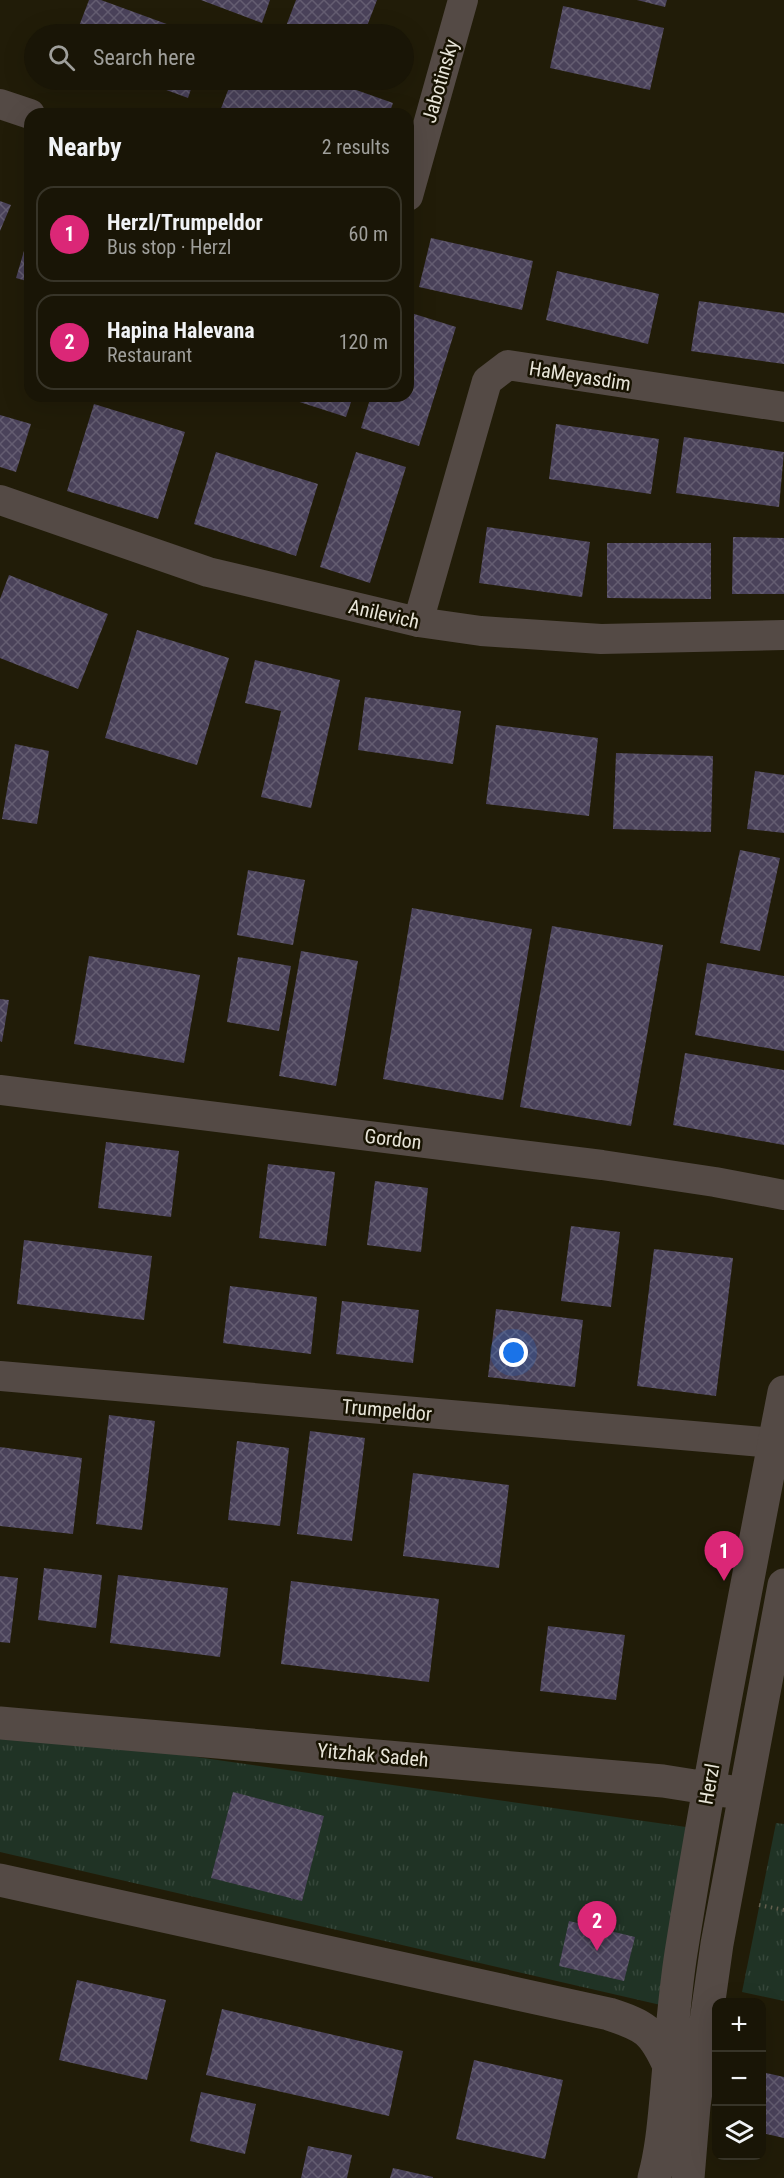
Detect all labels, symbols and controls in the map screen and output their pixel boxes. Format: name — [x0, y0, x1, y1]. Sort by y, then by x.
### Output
search box — [24, 24, 414, 90]
street label: Jabotinsky — [417, 36, 463, 126]
icon: search — [45, 41, 78, 74]
text: Search here — [93, 45, 195, 70]
text: Nearby — [48, 132, 122, 162]
text: 2 results — [322, 135, 390, 159]
text: Herzl/Trumpeldor — [107, 210, 263, 235]
text: 1 — [64, 222, 75, 246]
text: 60 m — [349, 222, 388, 246]
text: Bus stop · Herzl — [107, 235, 231, 259]
text: Hapina Halevana — [107, 318, 255, 343]
text: 2 — [64, 330, 75, 354]
text: 120 m — [339, 330, 388, 354]
text: Restaurant — [107, 343, 192, 367]
street label: HaMeyasdim — [527, 356, 633, 396]
street label: Anilevich — [346, 594, 422, 634]
street label: Gordon — [363, 1124, 423, 1154]
your location — [499, 1338, 528, 1367]
street label: Trumpeldor — [341, 1394, 433, 1426]
pin: 1 — [704, 1532, 744, 1581]
street label: Yitzhak Sadeh — [316, 1738, 430, 1772]
street label: Herzl — [694, 1762, 724, 1806]
pin: 2 — [578, 1902, 616, 1951]
map controls — [712, 1998, 766, 2160]
button: + — [712, 1998, 766, 2052]
button: − — [712, 2052, 766, 2106]
button: layers — [712, 2106, 766, 2160]

